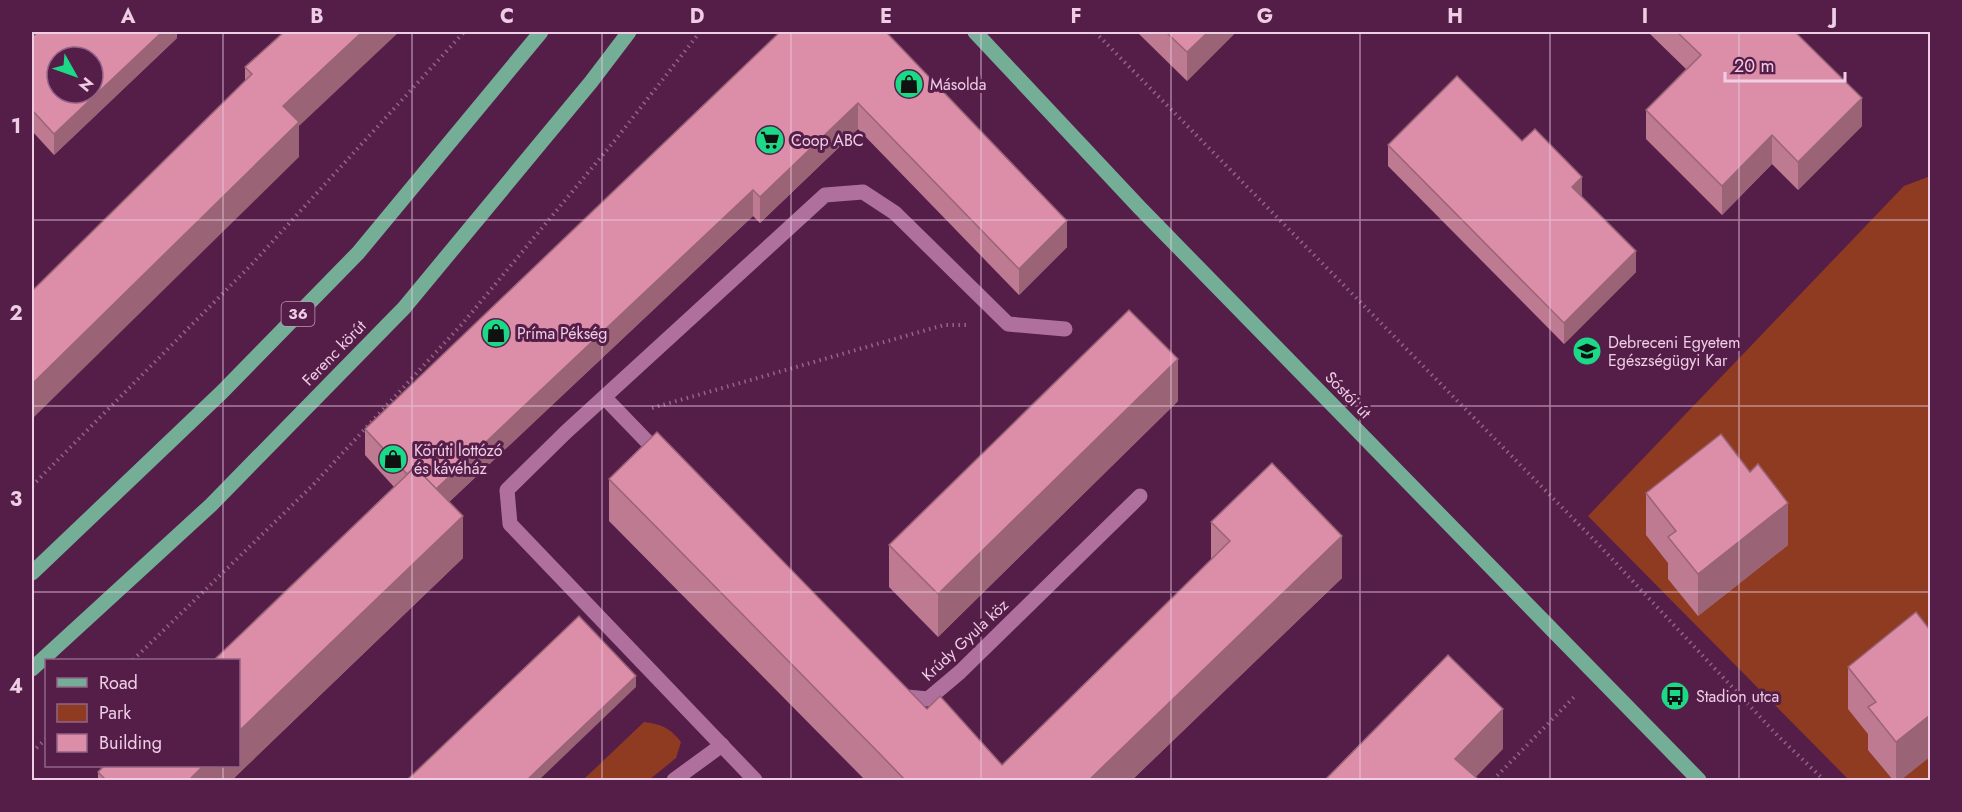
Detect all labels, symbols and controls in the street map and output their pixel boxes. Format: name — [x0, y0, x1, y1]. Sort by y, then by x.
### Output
text: A — [120, 2, 136, 31]
text: B — [310, 2, 324, 31]
text: C — [500, 2, 514, 31]
text: D — [690, 2, 704, 31]
text: E — [880, 2, 892, 31]
text: F — [1070, 2, 1082, 31]
text: G — [1257, 2, 1273, 31]
text: H — [1447, 2, 1463, 31]
text: I — [1642, 2, 1648, 31]
text: J — [1827, 2, 1837, 31]
north arrow — [45, 45, 105, 105]
scale bar — [1725, 45, 1845, 83]
text: 20 m — [1734, 53, 1774, 79]
shop icon: Másolda — [893, 68, 925, 100]
text: N — [73, 72, 99, 97]
place label: Másolda — [930, 73, 986, 96]
text: 1 — [11, 112, 21, 141]
supermarket icon: Coop ABC — [754, 124, 786, 156]
place label: Coop ABC — [791, 129, 864, 152]
text: 2 — [9, 299, 23, 328]
road number: 36 — [282, 302, 314, 326]
street label: Ferenc körút — [297, 315, 371, 391]
shop icon: Príma Pékség — [480, 317, 512, 349]
place label: Príma Pékség — [517, 322, 607, 345]
place label: Debreceni Egyetem Egészségügyi Kar — [1608, 331, 1741, 372]
school or university icon: Debreceni Egyetem Egészségügyi Kar — [1571, 335, 1603, 367]
street label: Sóstói út — [1320, 366, 1376, 424]
place label: Körúti lottózó és kávéház — [414, 439, 503, 480]
shop icon: Körúti lottózó és kávéház — [377, 443, 409, 475]
text: 3 — [10, 485, 22, 514]
street label: Krúdy Gyula köz — [917, 593, 1014, 686]
legend — [45, 659, 240, 767]
text: Road — [99, 670, 138, 696]
text: 4 — [9, 672, 23, 701]
bus stop icon: Stadion utca — [1659, 680, 1691, 712]
place label: Stadion utca — [1696, 685, 1779, 708]
text: Park — [99, 700, 131, 726]
text: Building — [99, 730, 162, 756]

